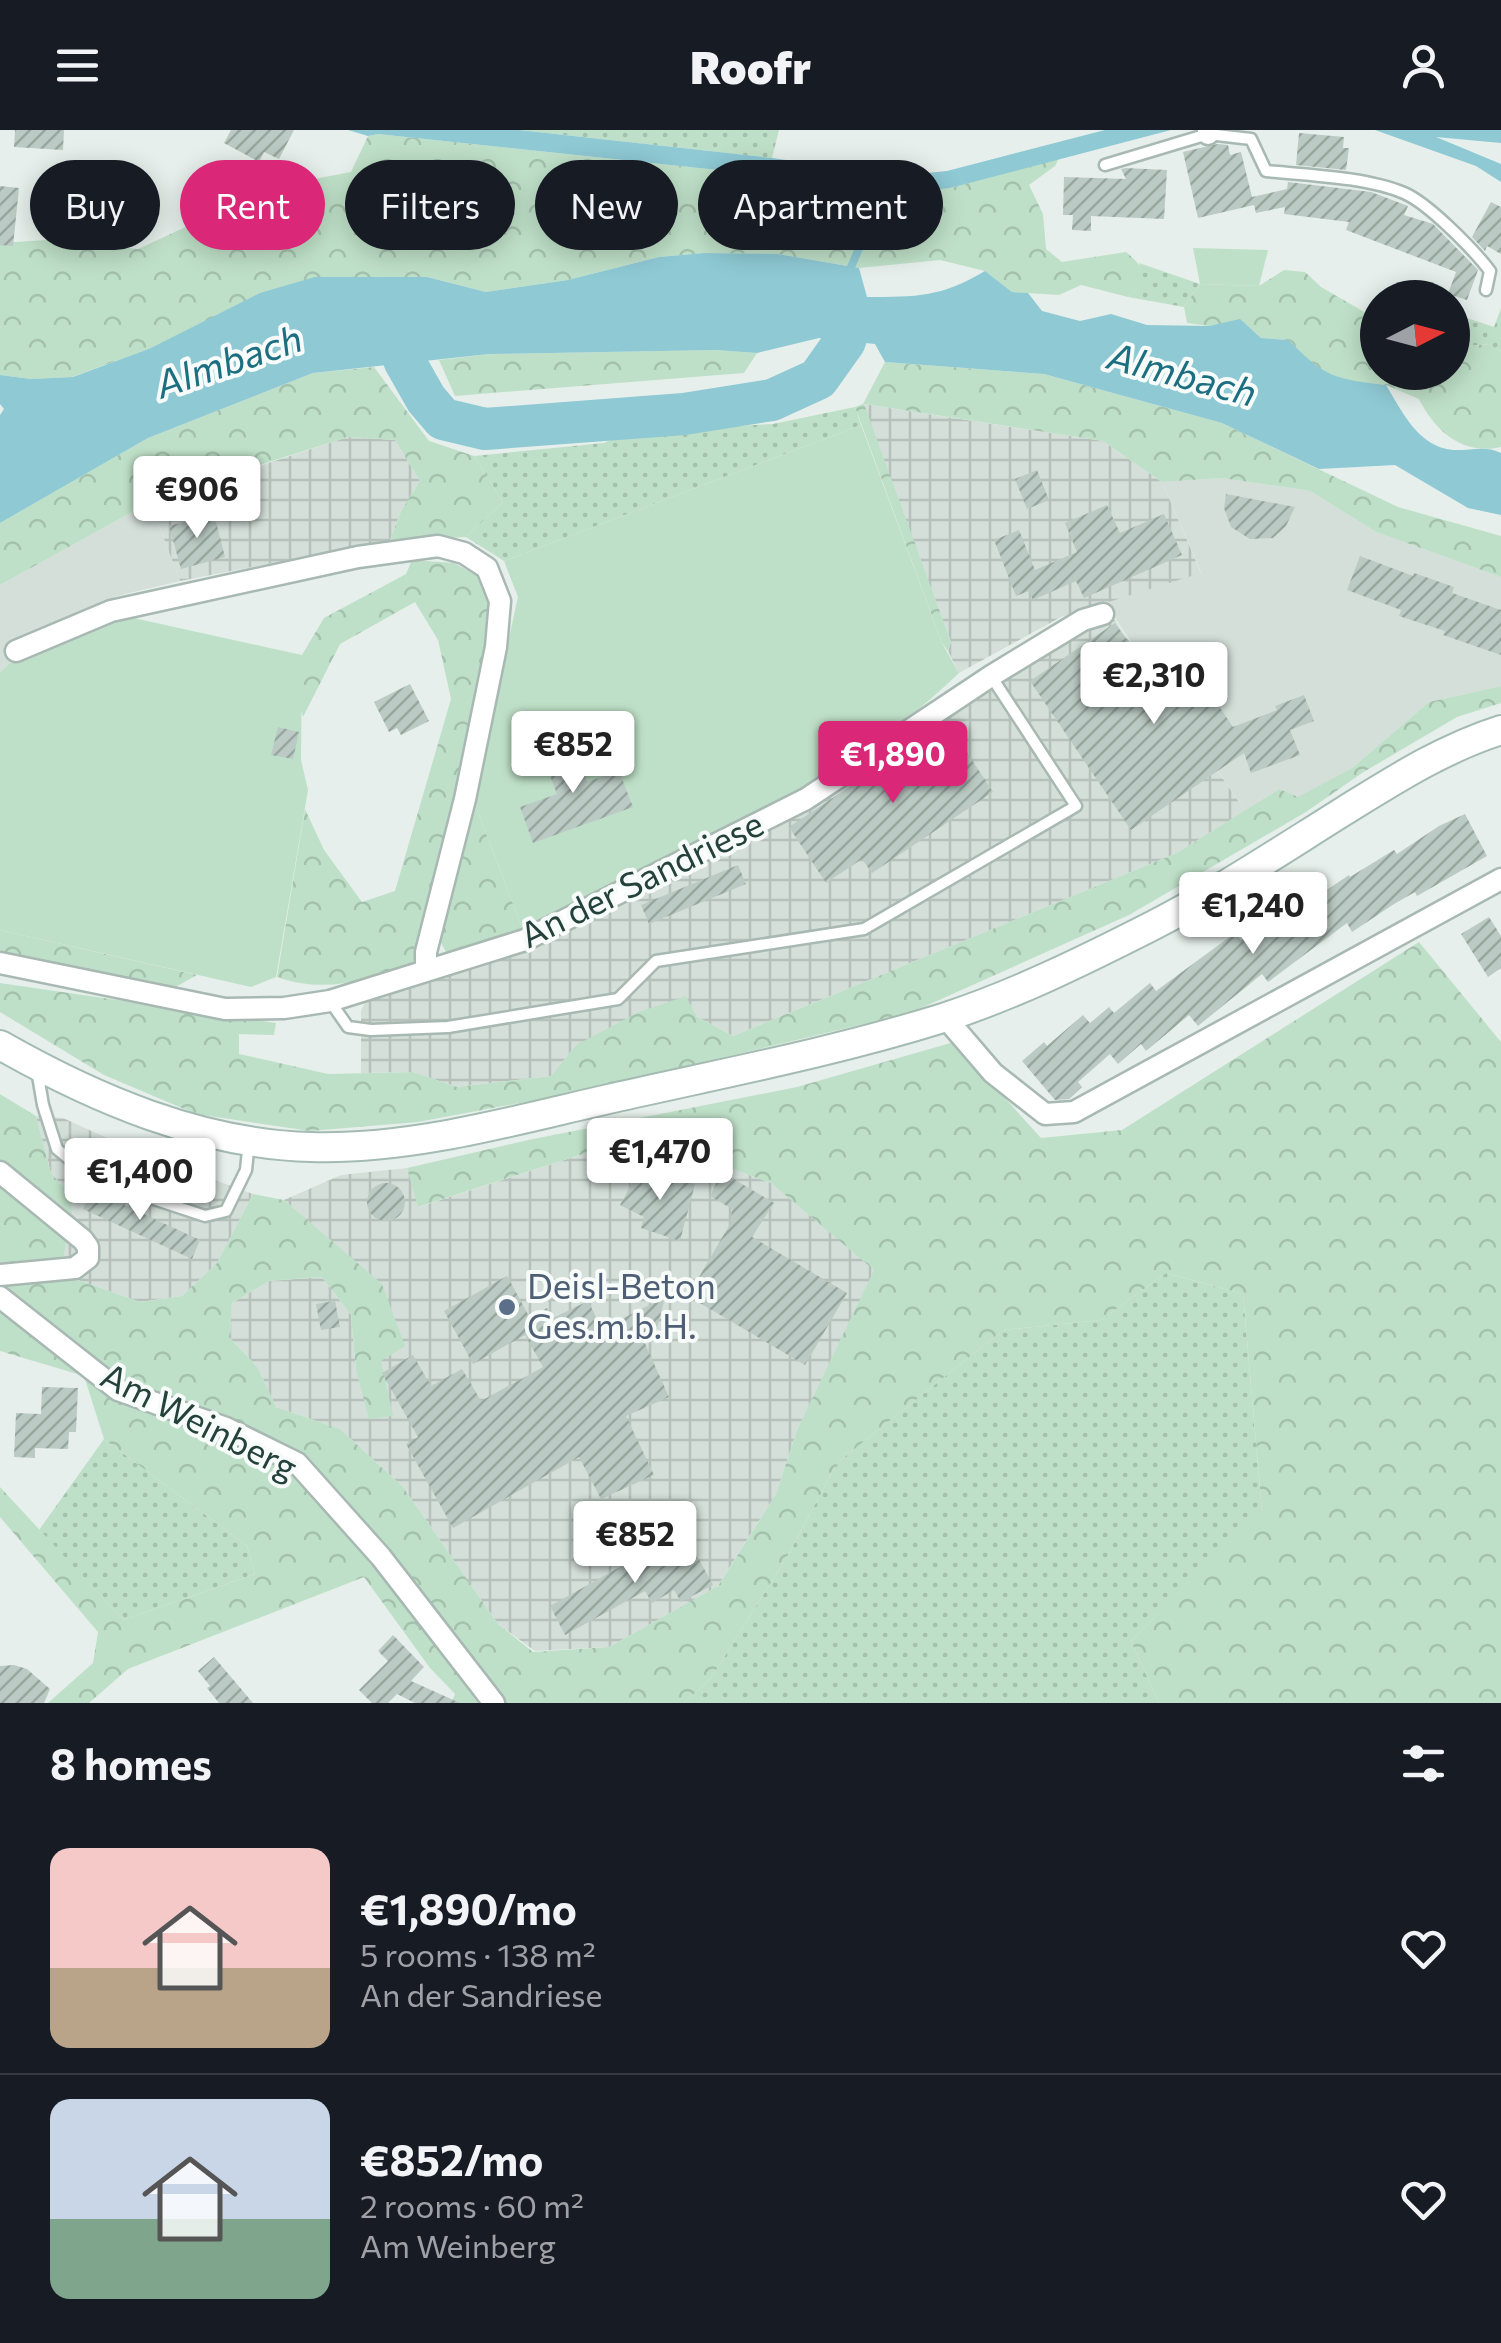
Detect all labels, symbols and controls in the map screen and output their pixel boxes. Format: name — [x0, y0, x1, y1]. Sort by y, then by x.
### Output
icon: menu — [50, 38, 105, 93]
text: Roofr — [690, 38, 811, 93]
icon: person — [1396, 38, 1451, 93]
chip: Buy — [30, 160, 160, 250]
chip: Rent — [180, 160, 325, 250]
chip: Filters — [345, 160, 515, 250]
chip: New — [535, 160, 678, 250]
chip: Apartment — [698, 160, 943, 250]
north arrow — [1360, 280, 1470, 390]
map controls — [1360, 280, 1470, 390]
water label: Almbach — [148, 313, 308, 407]
water label: Almbach — [1102, 330, 1262, 415]
pin: €906 — [138, 456, 256, 541]
text: €906 — [155, 468, 239, 508]
pin: €2,310 — [1073, 642, 1235, 727]
text: €2,310 — [1102, 654, 1206, 694]
pin: €852 — [514, 711, 632, 796]
pin: €1,890 — [812, 721, 974, 806]
text: €852 — [533, 723, 613, 763]
text: €1,890 — [840, 733, 946, 773]
street label: An der Sandriese — [512, 800, 770, 955]
pin: €1,240 — [1172, 872, 1334, 957]
text: €1,240 — [1201, 884, 1305, 924]
pin: €1,470 — [579, 1118, 741, 1203]
text: €1,470 — [609, 1130, 711, 1170]
pin: €1,400 — [59, 1138, 221, 1223]
text: €1,400 — [87, 1150, 193, 1190]
place label: Deisl-Beton Ges.m.b.H. — [527, 1263, 716, 1346]
marker: Deisl-Beton Ges.m.b.H. — [496, 1296, 518, 1318]
street label: Am Weinberg — [95, 1352, 305, 1488]
pin: €852 — [576, 1501, 694, 1586]
text: €852 — [595, 1513, 675, 1553]
icon: filters — [1396, 1736, 1451, 1791]
text: 8 homes — [50, 1737, 212, 1789]
text: €1,890/mo — [360, 1882, 577, 1934]
icon: home — [130, 1888, 250, 2008]
icon: heart — [1396, 1921, 1451, 1976]
text: 5 rooms · 138 m² — [360, 1934, 596, 1974]
text: An der Sandriese — [360, 1974, 602, 2014]
text: €852/mo — [360, 2133, 543, 2185]
icon: home — [130, 2139, 250, 2259]
icon: heart — [1396, 2172, 1451, 2227]
text: 2 rooms · 60 m² — [360, 2185, 584, 2225]
text: Am Weinberg — [360, 2225, 556, 2265]

